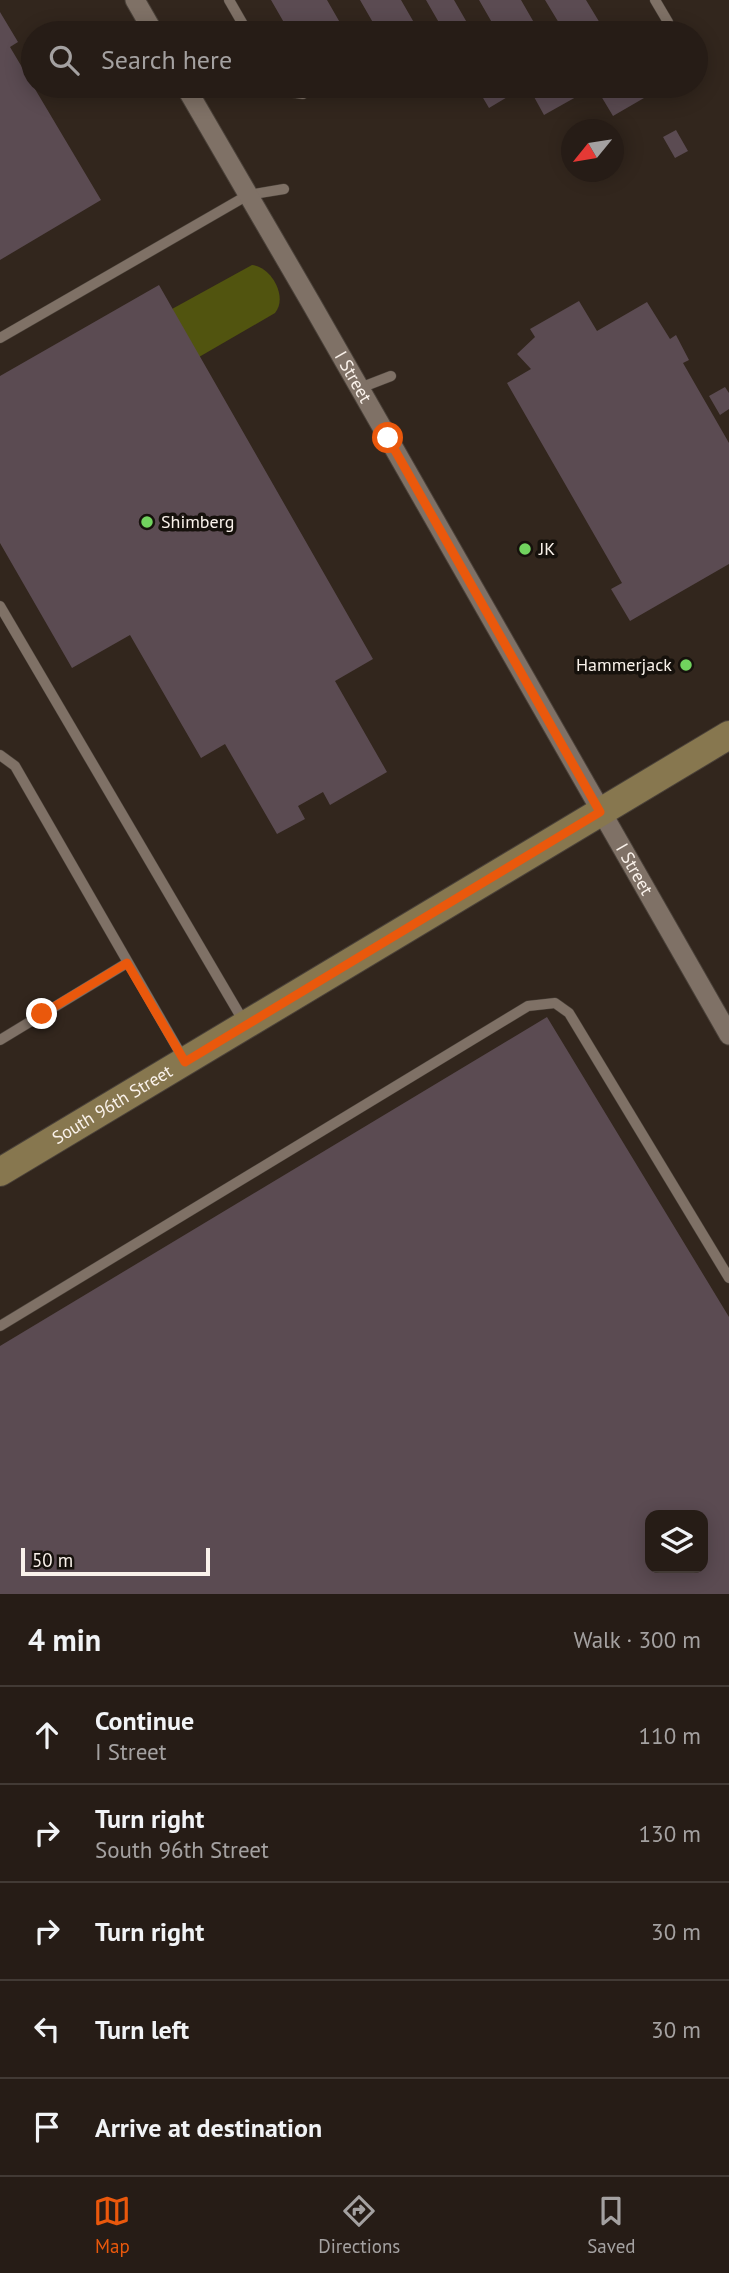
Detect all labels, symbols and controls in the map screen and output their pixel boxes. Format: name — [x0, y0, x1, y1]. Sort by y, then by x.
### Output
search box — [21, 21, 708, 98]
icon: search — [45, 41, 83, 79]
text: Search here — [101, 43, 232, 76]
north arrow — [561, 119, 624, 182]
street label: I Street — [330, 347, 378, 407]
route start — [372, 422, 403, 453]
place label: Shimberg — [161, 510, 235, 533]
marker: Shimberg — [139, 514, 155, 530]
place label: JK — [538, 537, 555, 560]
marker: JK — [517, 541, 533, 557]
place label: Hammerjack — [576, 653, 672, 676]
marker: Hammerjack — [678, 657, 694, 673]
street label: I Street — [611, 839, 659, 899]
route end — [26, 998, 57, 1029]
street label: South 96th Street — [48, 1059, 176, 1149]
map controls — [645, 1510, 708, 1573]
button: layers — [645, 1510, 708, 1573]
scale bar — [21, 1545, 210, 1577]
text: 50 m — [32, 1548, 73, 1572]
text: 4 min — [28, 1620, 101, 1659]
text: Walk · 300 m — [574, 1625, 701, 1654]
text: Continue — [95, 1704, 194, 1737]
icon: ahead — [28, 1716, 66, 1754]
text: 110 m — [639, 1721, 701, 1750]
text: I Street — [95, 1737, 167, 1766]
text: Turn right — [95, 1802, 204, 1835]
icon: right — [28, 1814, 66, 1852]
text: 130 m — [639, 1819, 701, 1848]
text: South 96th Street — [95, 1835, 269, 1864]
icon: right — [28, 1912, 66, 1950]
text: Turn right — [95, 1915, 204, 1948]
text: 30 m — [651, 1917, 701, 1946]
icon: left — [28, 2010, 66, 2048]
text: Turn left — [95, 2013, 189, 2046]
text: 30 m — [651, 2015, 701, 2044]
icon: arrive — [28, 2108, 66, 2146]
text: Arrive at destination — [95, 2111, 322, 2144]
tab: Map — [93, 2192, 131, 2258]
tab: Directions — [318, 2192, 400, 2258]
tab: Saved — [587, 2192, 636, 2258]

